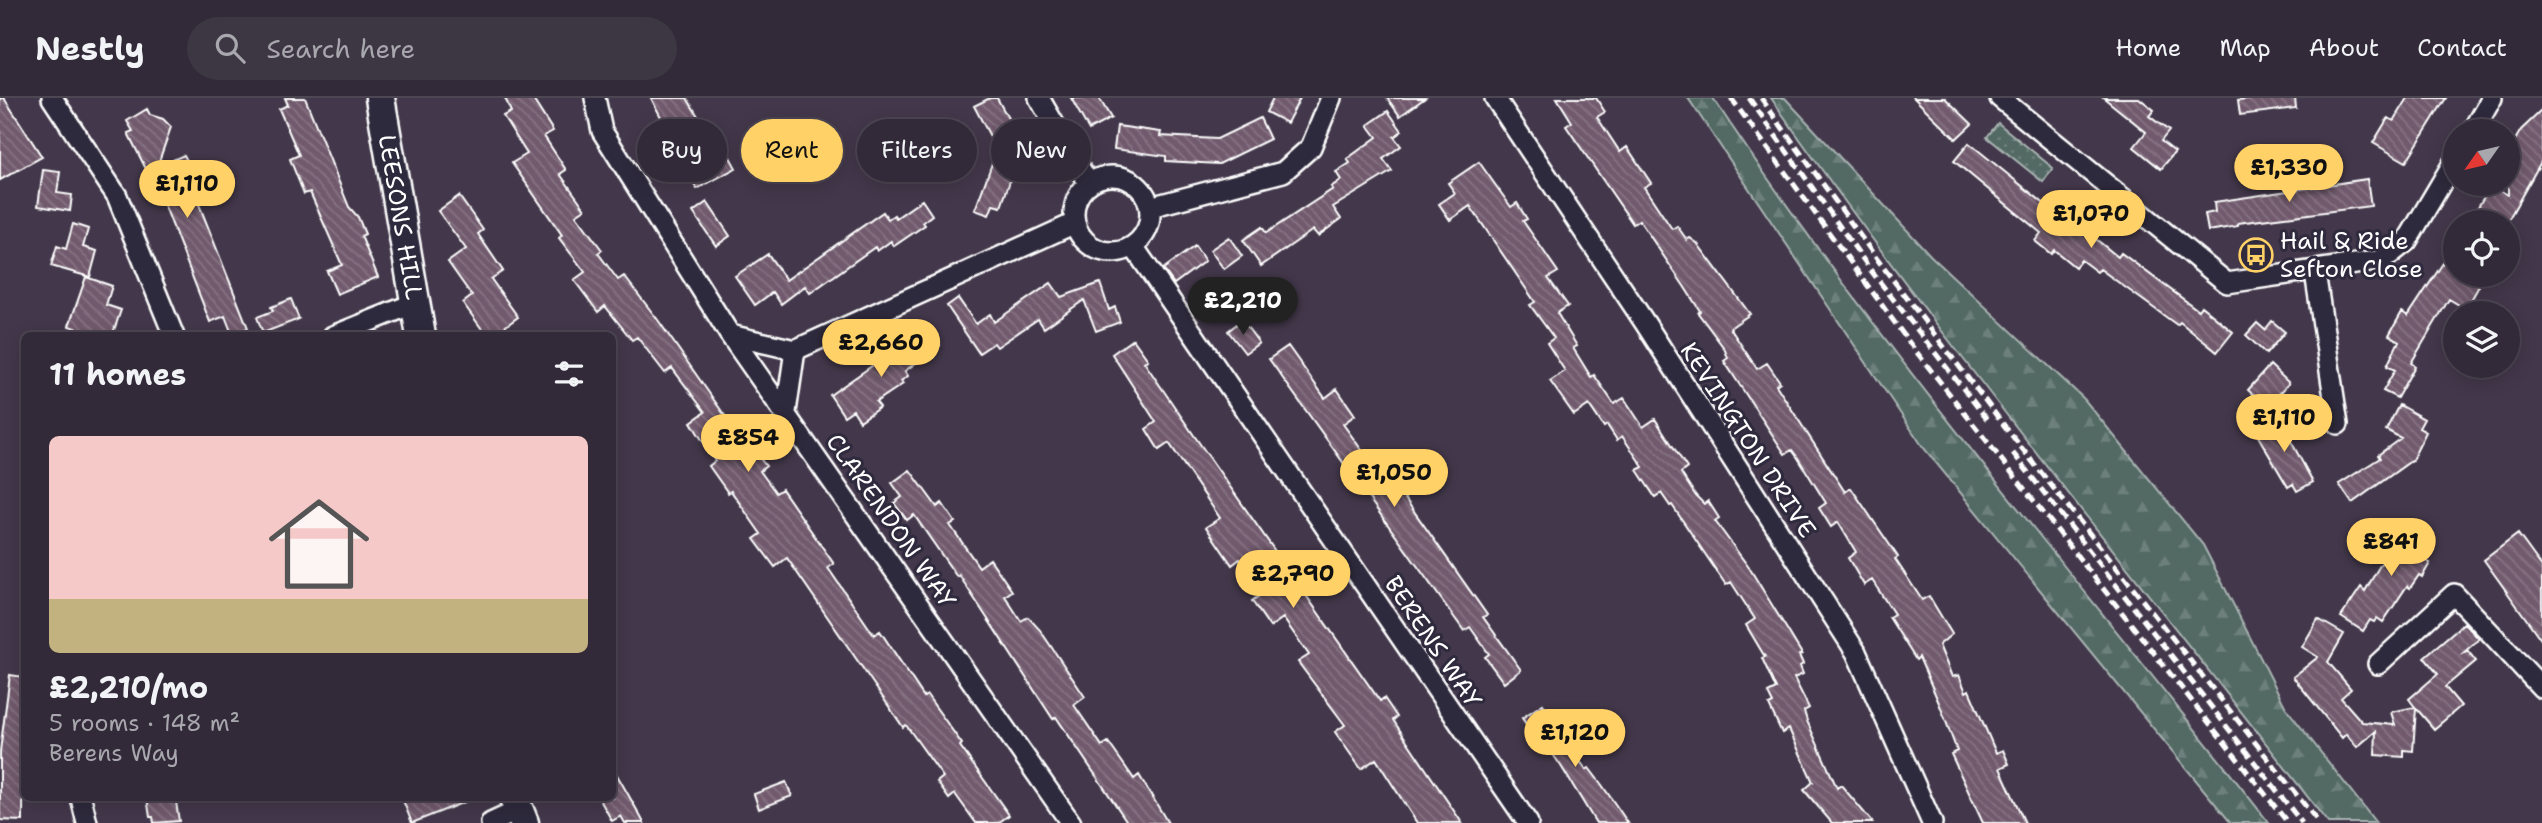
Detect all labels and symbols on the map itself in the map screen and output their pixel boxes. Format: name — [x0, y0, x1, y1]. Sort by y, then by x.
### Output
north arrow — [2443, 119, 2520, 196]
street label: LEESONS HILL — [371, 132, 430, 302]
pin: £1,330 — [2232, 144, 2346, 204]
pin: £1,110 — [130, 160, 244, 220]
pin: £1,070 — [2034, 190, 2148, 250]
place label: Hail & Ride Sefton Close — [2280, 225, 2423, 285]
bus stop icon: Hail & Ride Sefton Close — [2237, 236, 2275, 274]
pin: £2,210 — [1186, 278, 1300, 337]
pin: £2,660 — [824, 320, 938, 379]
street label: KEVINGTON DRIVE — [1673, 336, 1823, 544]
pin: £1,110 — [2227, 394, 2341, 454]
pin: £854 — [707, 414, 789, 474]
street label: CLARENDON WAY — [819, 427, 964, 615]
pin: £1,050 — [1337, 450, 1451, 509]
pin: £841 — [2350, 518, 2432, 578]
pin: £2,790 — [1236, 550, 1350, 610]
street label: BERENS WAY — [1377, 570, 1489, 715]
pin: £1,120 — [1518, 710, 1632, 769]

